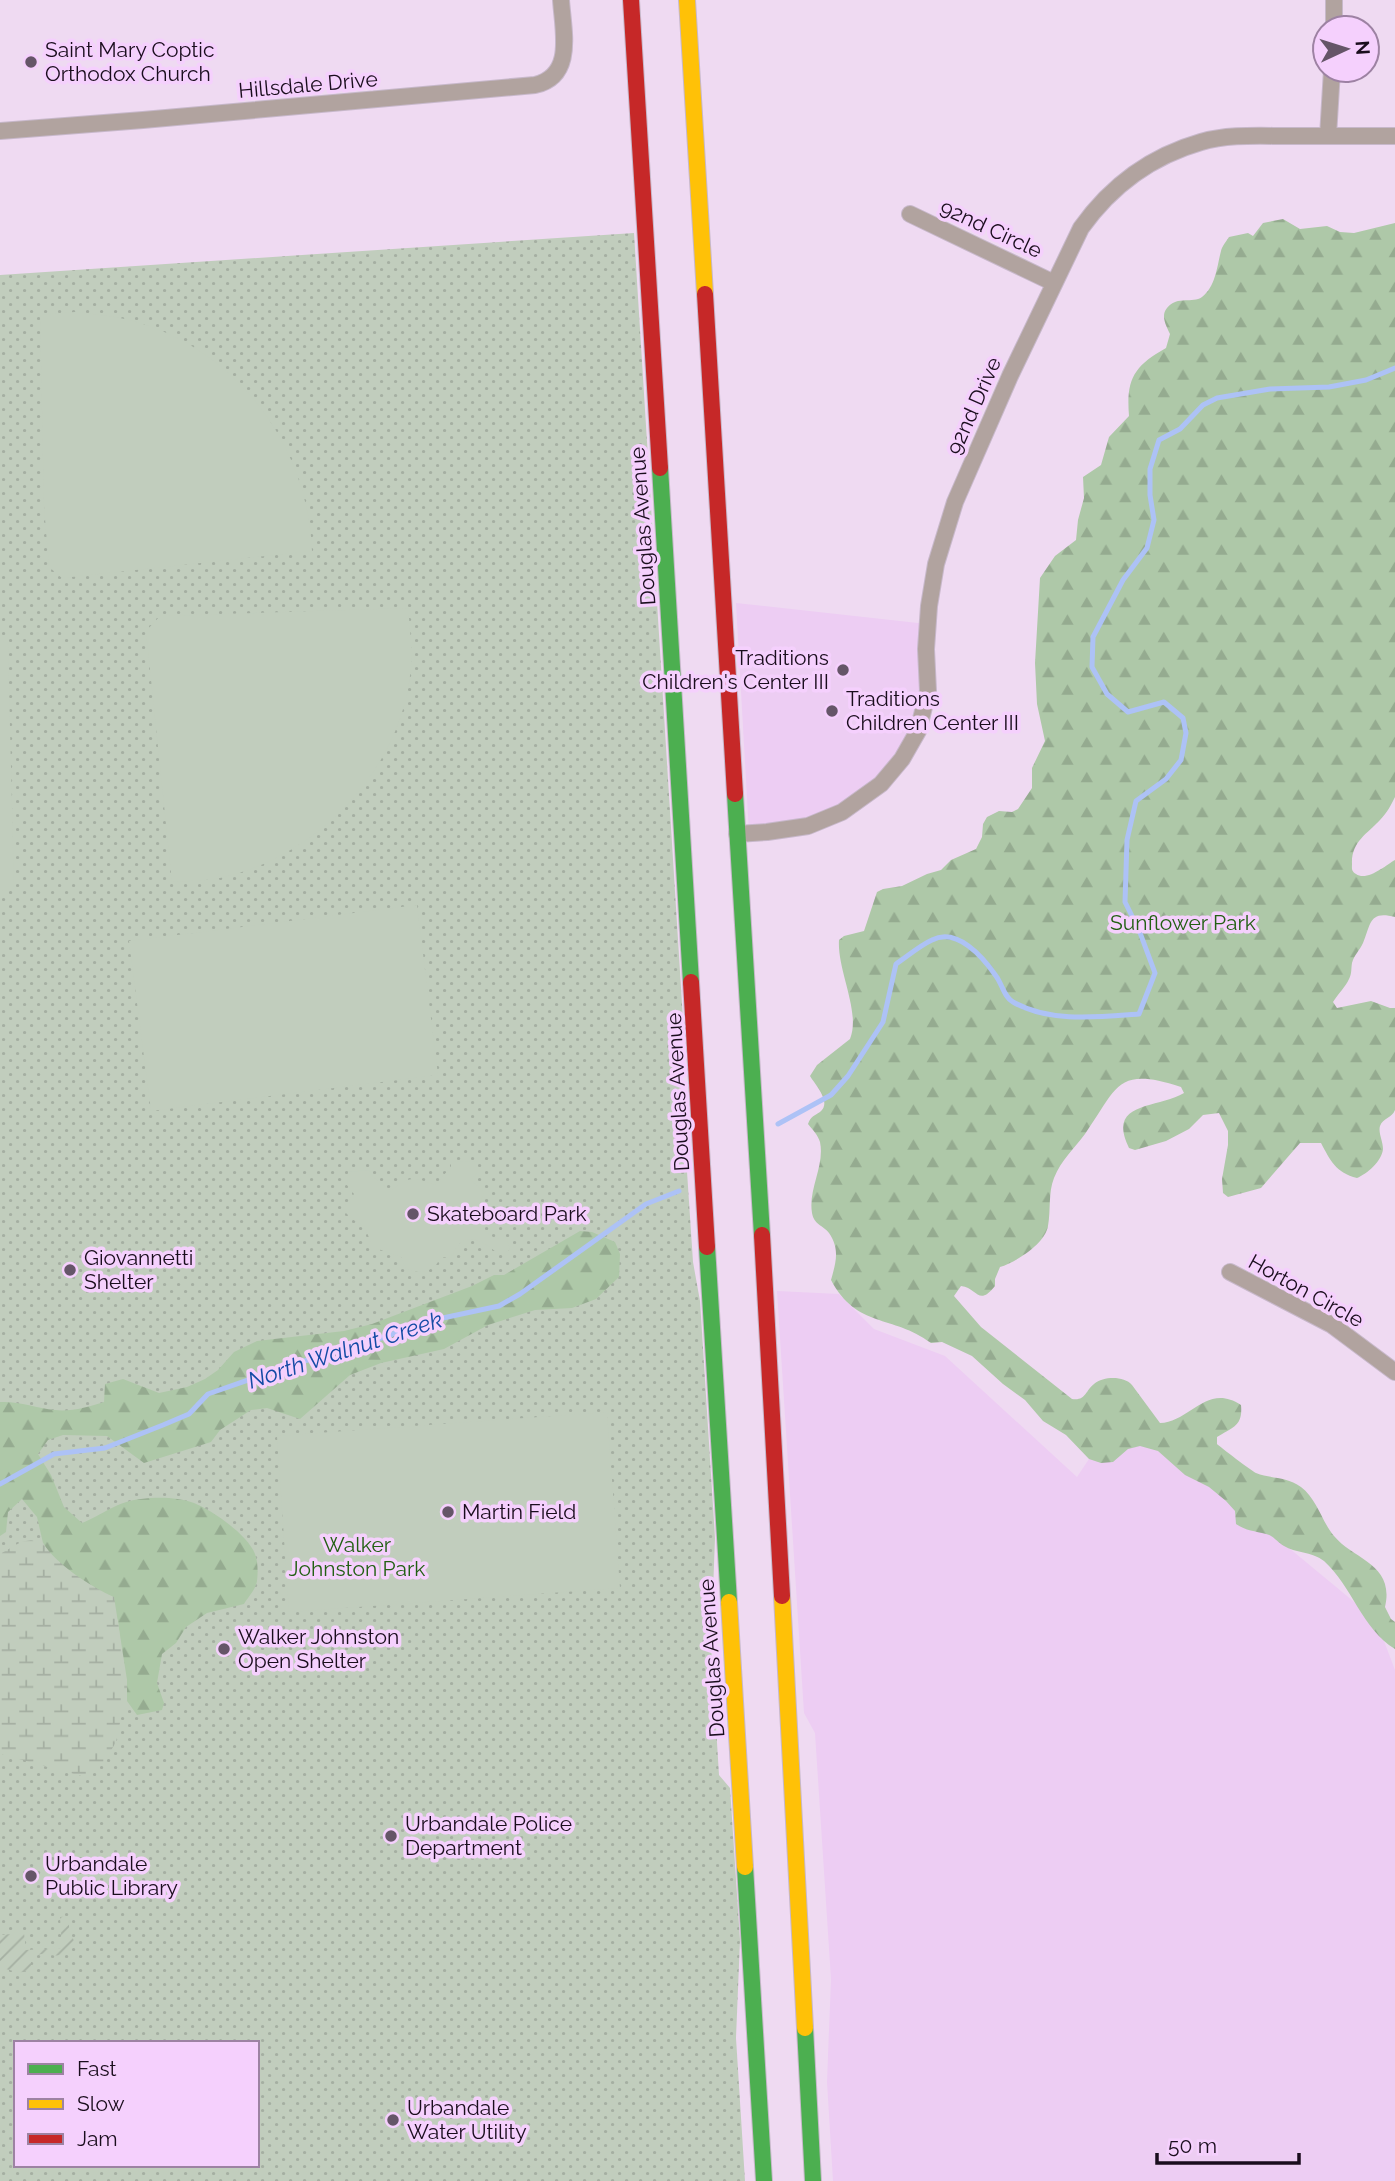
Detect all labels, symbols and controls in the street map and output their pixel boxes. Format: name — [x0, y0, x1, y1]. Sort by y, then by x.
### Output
north arrow — [1311, 14, 1381, 84]
place label: Saint Mary Coptic Orthodox Church — [45, 37, 214, 86]
text: N — [1351, 40, 1374, 56]
marker: Saint Mary Coptic Orthodox Church — [23, 54, 39, 70]
street label: Hillsdale Drive — [237, 66, 379, 103]
street label: 92nd Circle — [936, 194, 1046, 263]
street label: 92nd Drive — [941, 353, 1006, 458]
street label: Douglas Avenue — [624, 446, 661, 606]
place label: Traditions Children's Center III — [642, 645, 829, 694]
marker: Traditions Children's Center III — [835, 662, 851, 678]
place label: Traditions Children Center III — [846, 686, 1019, 735]
marker: Traditions Children Center III — [824, 703, 840, 719]
park label: Sunflower Park — [1110, 910, 1256, 935]
street label: Douglas Avenue — [661, 1012, 694, 1172]
place label: Skateboard Park — [427, 1201, 587, 1226]
marker: Skateboard Park — [405, 1206, 421, 1222]
place label: Giovannetti Shelter — [84, 1245, 193, 1294]
street label: Horton Circle — [1244, 1249, 1368, 1332]
marker: Giovannetti Shelter — [62, 1262, 78, 1278]
water label: North Walnut Creek — [244, 1305, 446, 1394]
place label: Martin Field — [462, 1499, 576, 1524]
marker: Martin Field — [440, 1504, 456, 1520]
park label: Walker Johnston Park — [289, 1532, 425, 1581]
street label: Douglas Avenue — [693, 1578, 730, 1738]
place label: Walker Johnston Open Shelter — [238, 1624, 399, 1673]
marker: Walker Johnston Open Shelter — [216, 1641, 232, 1657]
place label: Urbandale Police Department — [405, 1811, 572, 1860]
marker: Urbandale Police Department — [383, 1828, 399, 1844]
place label: Urbandale Public Library — [45, 1851, 178, 1900]
marker: Urbandale Public Library — [23, 1868, 39, 1884]
legend — [14, 2041, 259, 2167]
text: Fast — [77, 2056, 117, 2081]
text: Slow — [77, 2091, 125, 2116]
place label: Urbandale Water Utility — [407, 2095, 527, 2144]
marker: Urbandale Water Utility — [385, 2112, 401, 2128]
scale bar — [1157, 2122, 1299, 2166]
text: Jam — [77, 2126, 118, 2151]
text: 50 m — [1168, 2133, 1217, 2158]

